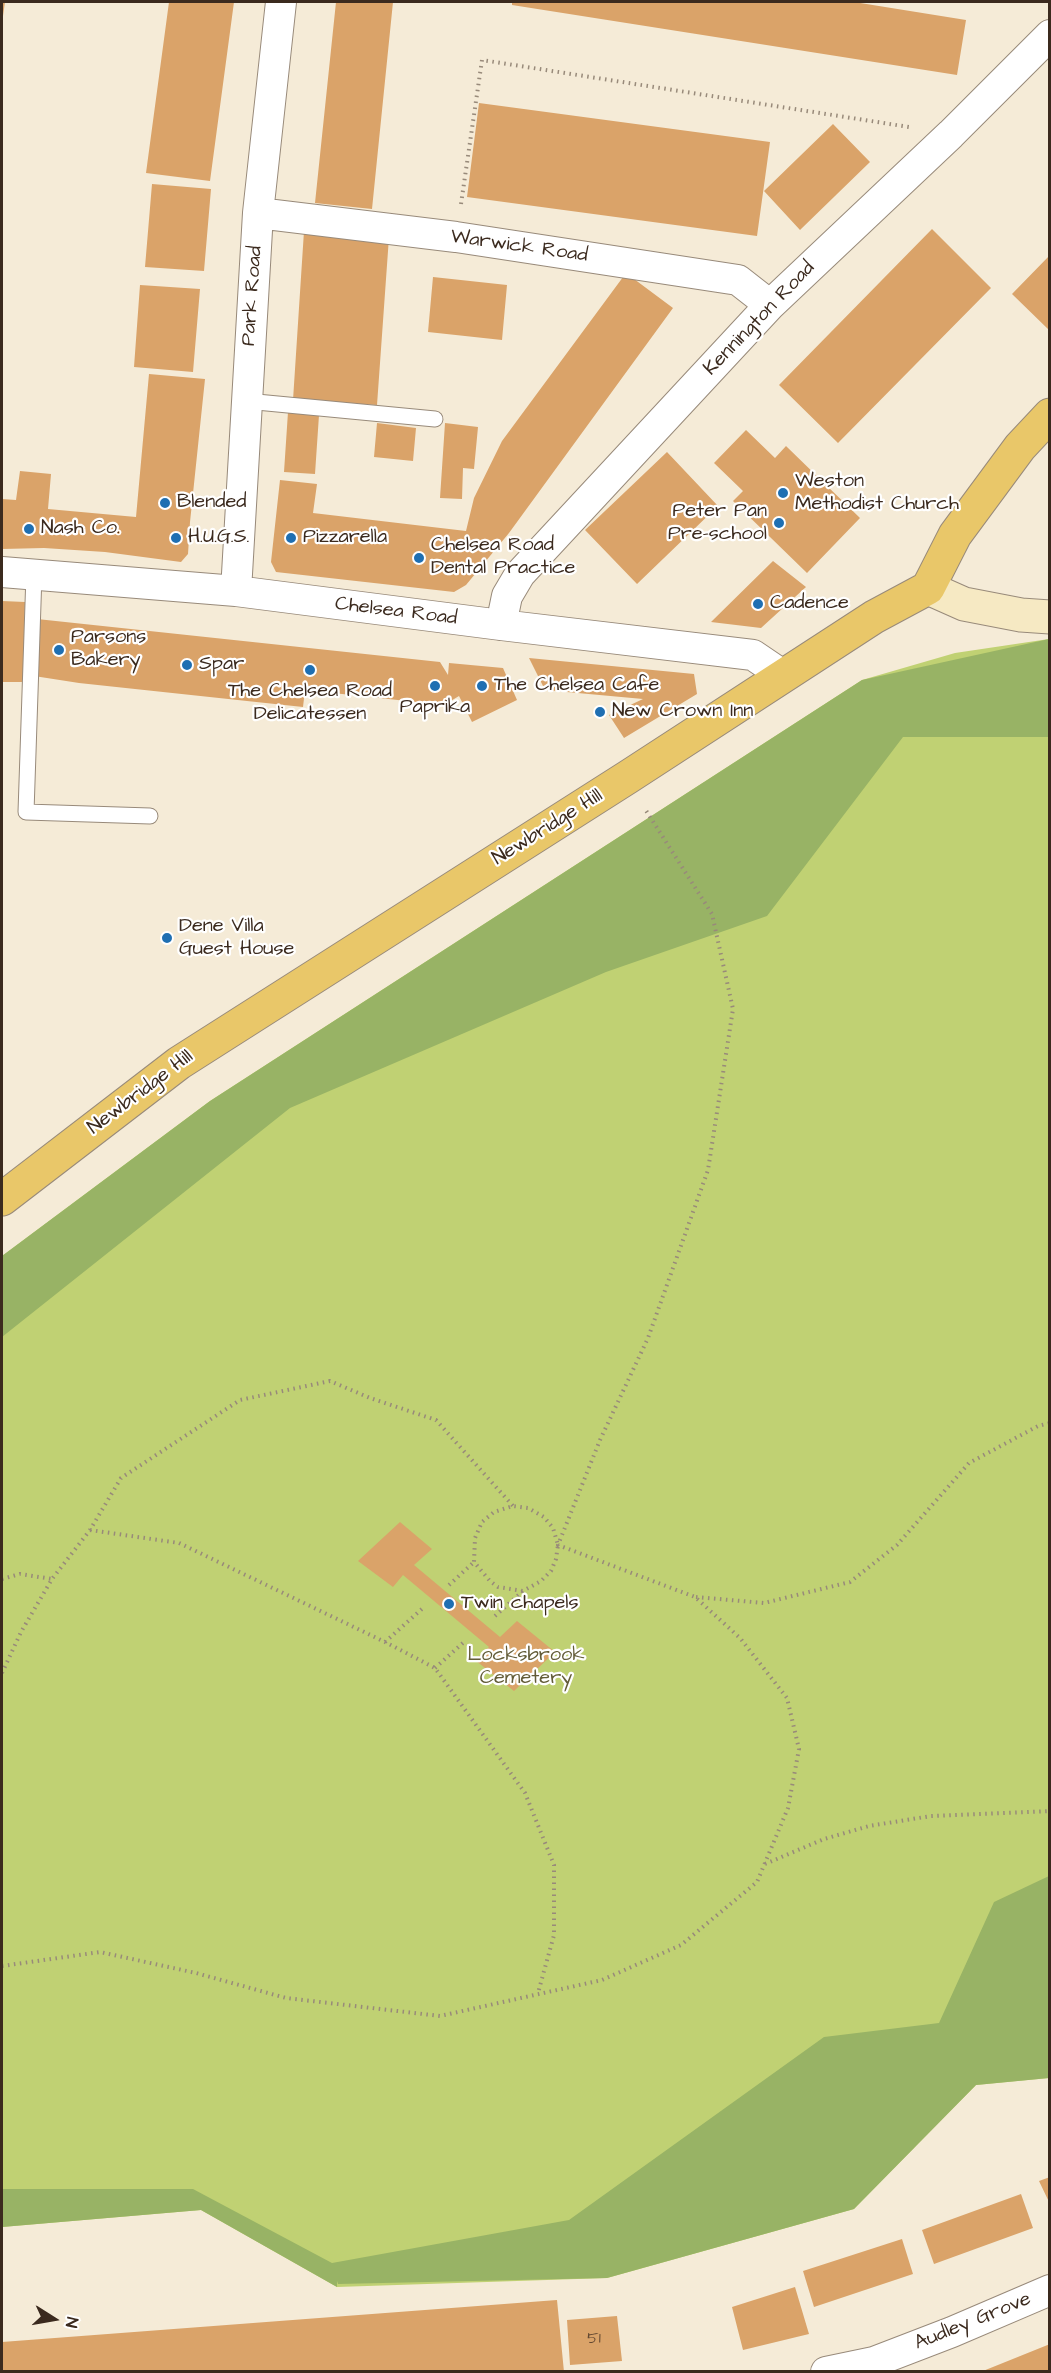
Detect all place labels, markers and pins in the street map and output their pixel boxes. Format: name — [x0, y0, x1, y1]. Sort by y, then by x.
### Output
place label: Weston Methodist Church — [795, 470, 959, 517]
marker: Weston Methodist Church — [776, 486, 790, 500]
place label: Blended — [177, 491, 247, 515]
marker: Blended — [158, 496, 172, 510]
place label: Peter Pan Pre-school — [668, 500, 767, 547]
marker: Peter Pan Pre-school — [772, 516, 786, 530]
place label: Nash Co. — [41, 517, 120, 541]
marker: Nash Co. — [22, 522, 36, 536]
place label: H.U.G.S. — [188, 526, 249, 550]
place label: Pizzarella — [303, 526, 387, 550]
marker: H.U.G.S. — [169, 531, 183, 545]
marker: Pizzarella — [284, 531, 298, 545]
place label: Chelsea Road Dental Practice — [431, 534, 575, 581]
marker: Chelsea Road Dental Practice — [412, 551, 426, 565]
place label: Cadence — [770, 592, 849, 616]
marker: Cadence — [751, 597, 765, 611]
place label: Parsons Bakery — [71, 626, 146, 673]
marker: Parsons Bakery — [52, 643, 66, 657]
place label: Spar — [199, 653, 244, 677]
marker: Spar — [180, 658, 194, 672]
marker: The Chelsea Road Delicatessen — [303, 663, 317, 677]
place label: The Chelsea Cafe — [494, 674, 659, 698]
marker: Paprika — [428, 679, 442, 693]
marker: The Chelsea Cafe — [475, 679, 489, 693]
place label: The Chelsea Road Delicatessen — [228, 680, 392, 727]
place label: Paprika — [400, 696, 470, 720]
place label: New Crown Inn — [612, 700, 753, 724]
marker: New Crown Inn — [593, 705, 607, 719]
place label: Dene Villa Guest House — [179, 915, 294, 962]
marker: Dene Villa Guest House — [160, 931, 174, 945]
place label: Twin chapels — [461, 1592, 579, 1616]
marker: Twin chapels — [442, 1597, 456, 1611]

